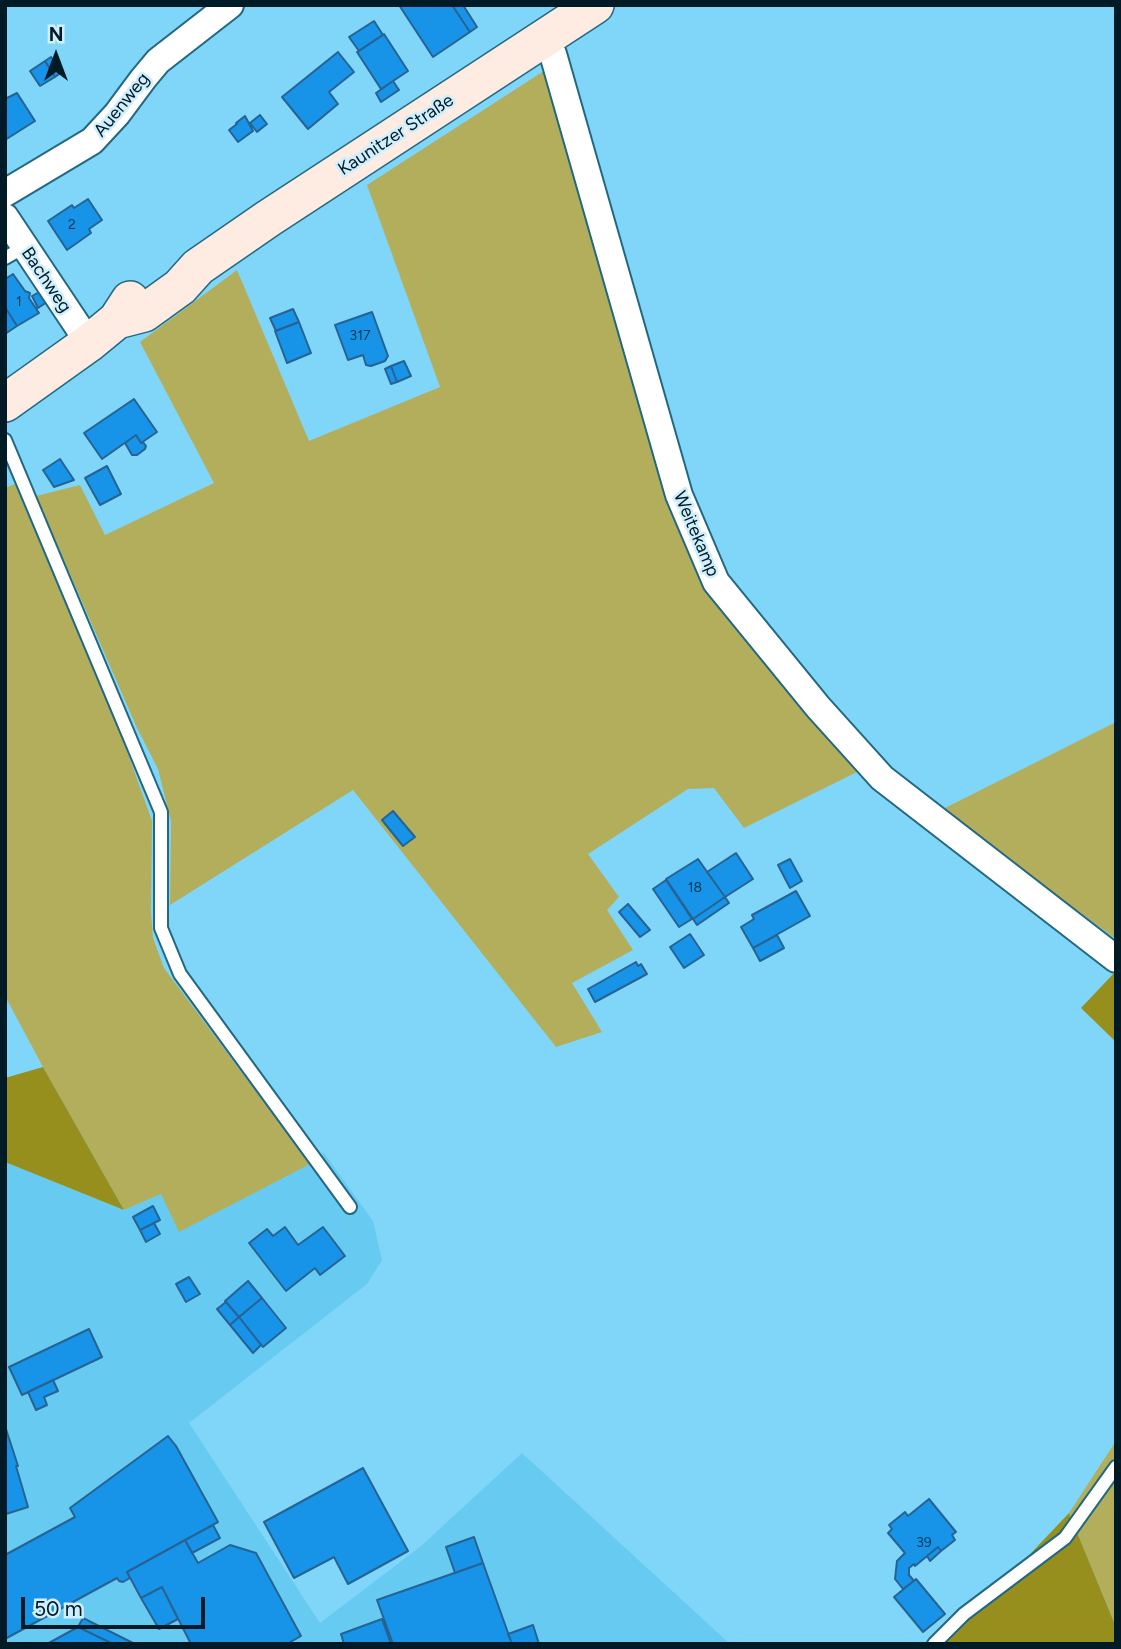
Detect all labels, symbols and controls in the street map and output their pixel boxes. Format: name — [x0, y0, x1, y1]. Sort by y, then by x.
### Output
north arrow — [21, 21, 91, 91]
text: N — [49, 23, 63, 46]
street label: Auenweg — [90, 69, 154, 141]
street label: Kaunitzer Straße — [334, 90, 458, 180]
house number: 2 — [68, 217, 76, 233]
street label: Bachweg — [16, 243, 76, 317]
house number: 1 — [16, 294, 22, 310]
house number: 317 — [350, 328, 370, 344]
street label: Weitekamp — [668, 488, 724, 580]
house number: 18 — [688, 880, 702, 896]
house number: 39 — [916, 1535, 932, 1551]
scale bar — [24, 1582, 208, 1626]
text: 50 m — [34, 1596, 83, 1621]

